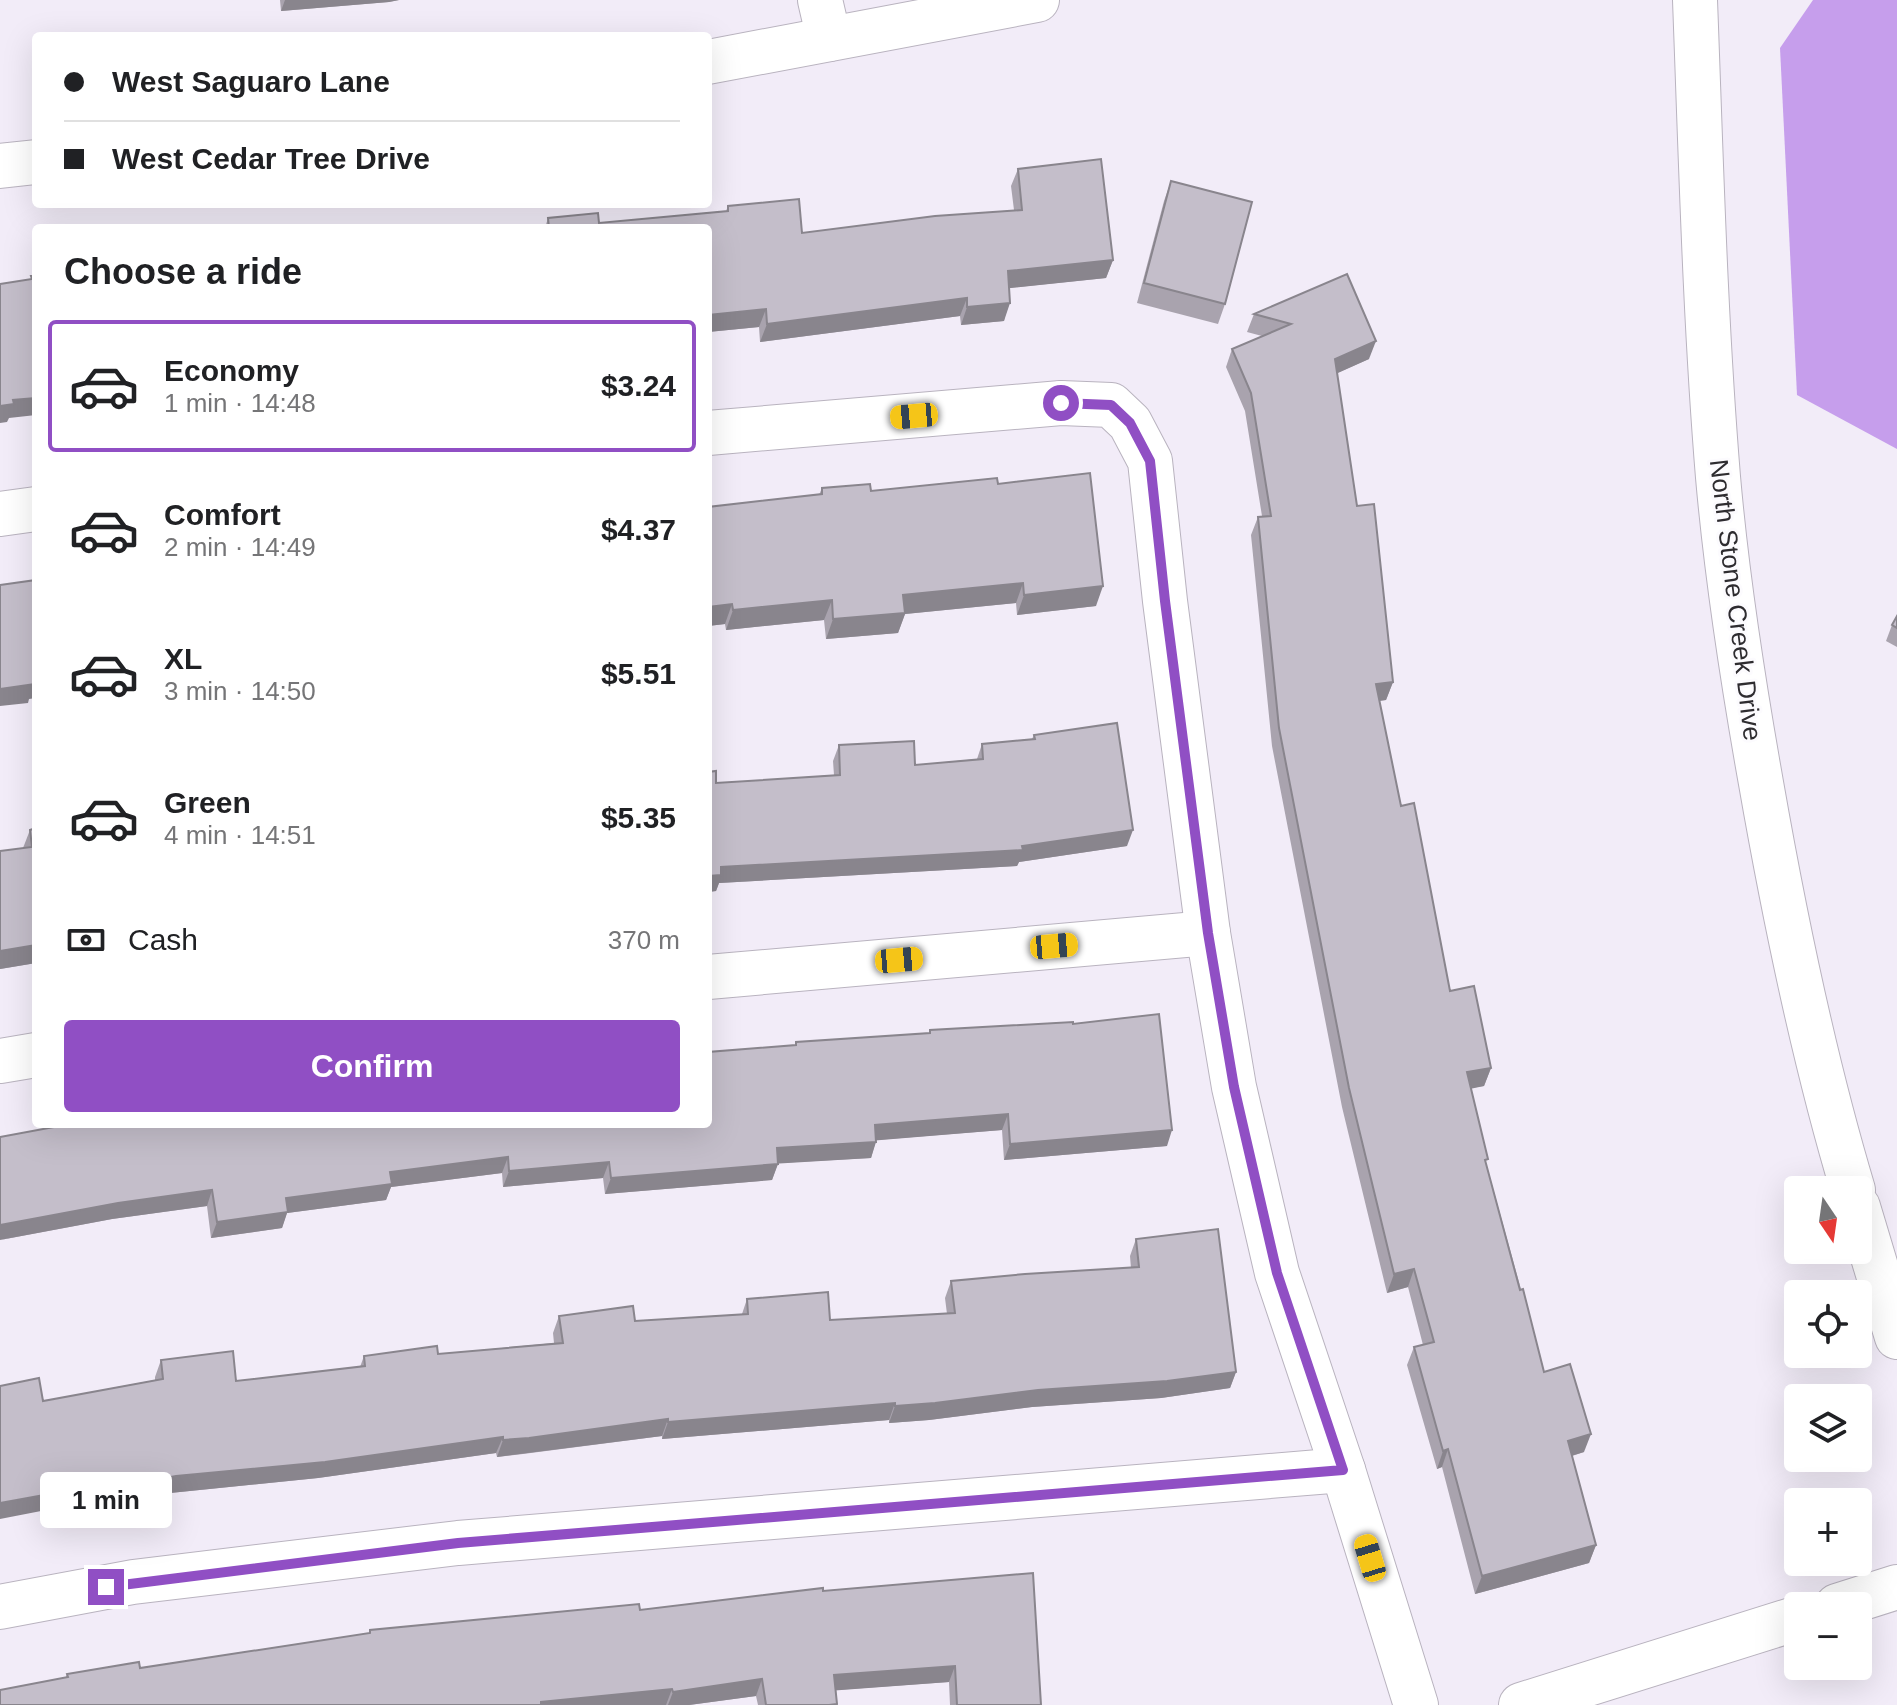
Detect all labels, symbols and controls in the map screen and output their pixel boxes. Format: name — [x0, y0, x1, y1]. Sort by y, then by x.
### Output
text: West Saguaro Lane — [112, 65, 390, 98]
text: West Cedar Tree Drive — [112, 142, 430, 175]
text: Choose a ride — [64, 251, 302, 292]
icon: car — [68, 350, 140, 422]
text: Economy — [164, 354, 299, 387]
text: $3.24 — [601, 369, 676, 402]
route start — [1043, 385, 1079, 421]
text: 1 min · 14:48 — [164, 388, 316, 418]
car — [889, 402, 939, 430]
street label: North Stone Creek Drive — [1704, 458, 1768, 742]
icon: car — [68, 494, 140, 566]
text: Comfort — [164, 498, 281, 531]
text: $4.37 — [601, 513, 676, 546]
text: 2 min · 14:49 — [164, 532, 316, 562]
icon: car — [68, 638, 140, 710]
text: XL — [164, 642, 202, 675]
text: $5.51 — [601, 657, 676, 690]
text: 3 min · 14:50 — [164, 676, 316, 706]
icon: car — [68, 782, 140, 854]
text: Green — [164, 786, 251, 819]
text: $5.35 — [601, 801, 676, 834]
text: 4 min · 14:51 — [164, 820, 316, 850]
icon: cash — [64, 918, 108, 962]
text: Cash — [128, 923, 198, 956]
text: 370 m — [608, 925, 680, 955]
car — [1029, 932, 1079, 960]
car — [874, 946, 924, 974]
button: Confirm — [64, 1020, 680, 1112]
north arrow — [1784, 1176, 1872, 1264]
map controls — [1784, 1176, 1872, 1680]
button: locate — [1784, 1280, 1872, 1368]
button: layers — [1784, 1384, 1872, 1472]
callout: 1 min — [40, 1471, 172, 1527]
text: 1 min — [72, 1485, 140, 1515]
button: + — [1784, 1488, 1872, 1576]
car — [1352, 1532, 1388, 1584]
route end — [88, 1569, 124, 1605]
button: − — [1784, 1592, 1872, 1680]

